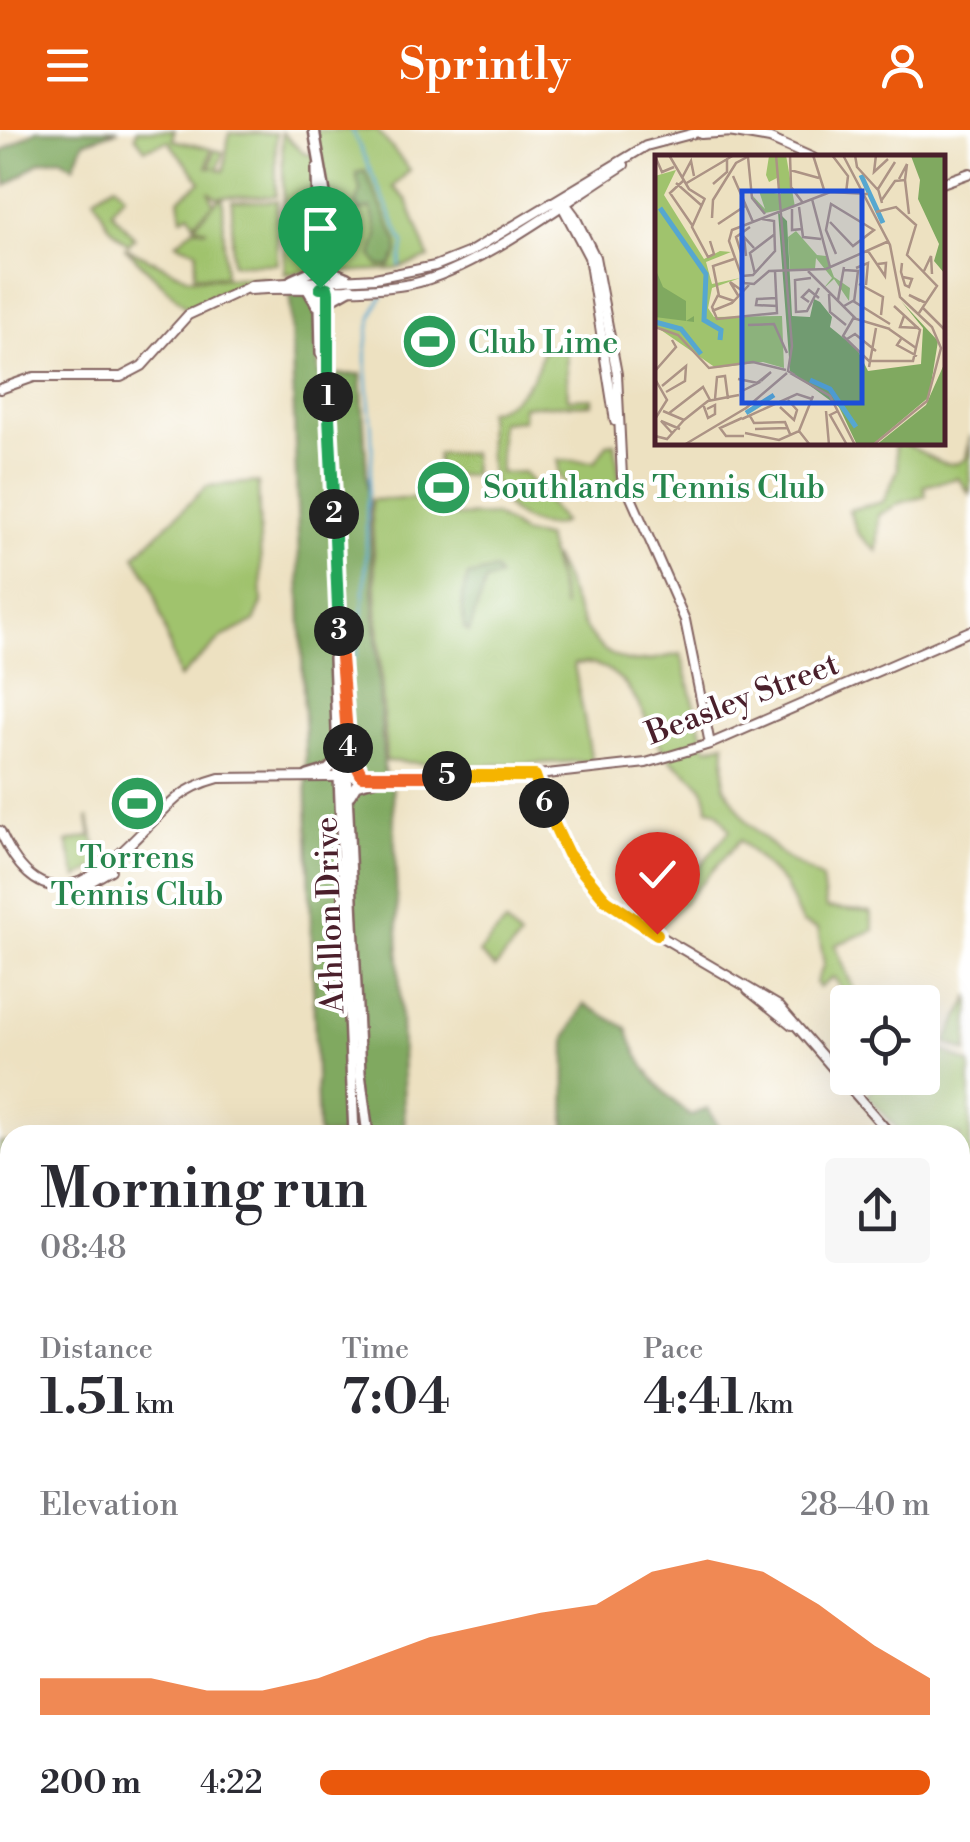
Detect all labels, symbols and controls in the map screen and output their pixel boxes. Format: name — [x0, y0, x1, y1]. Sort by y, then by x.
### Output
text: Sprintly — [399, 37, 571, 94]
icon: menu — [40, 38, 95, 93]
icon: person — [875, 38, 930, 93]
inset map — [655, 155, 945, 445]
pin — [278, 186, 363, 289]
icon: arrive — [293, 201, 348, 256]
sports icon: Club Lime — [399, 312, 459, 372]
place label: Club Lime — [468, 323, 618, 363]
pin: 1 — [303, 372, 353, 422]
text: 1 — [321, 379, 335, 414]
sports icon: Southlands Tennis Club — [414, 457, 474, 517]
place label: Southlands Tennis Club — [483, 468, 825, 508]
pin: 2 — [309, 489, 359, 539]
text: 2 — [325, 496, 343, 531]
pin: 3 — [314, 606, 364, 656]
text: 3 — [331, 613, 347, 648]
street label: Beasley Street — [639, 644, 844, 754]
pin: 4 — [323, 723, 373, 773]
text: 4 — [339, 730, 357, 765]
pin: 5 — [422, 751, 472, 801]
text: 5 — [438, 758, 456, 793]
sports icon: Torrens Tennis Club — [107, 773, 167, 833]
pin: 6 — [519, 778, 569, 828]
text: 6 — [535, 785, 553, 820]
street label: Athllon Drive — [307, 816, 353, 1015]
pin — [615, 832, 700, 935]
place label: Torrens Tennis Club — [50, 838, 224, 915]
icon: check — [630, 847, 685, 902]
map controls — [830, 985, 940, 1095]
button: locate — [830, 985, 940, 1095]
text: Morning run — [40, 1156, 368, 1225]
button: share — [825, 1158, 930, 1263]
text: 08:48 — [40, 1228, 127, 1268]
text: Distance — [40, 1332, 153, 1367]
text: Time — [342, 1332, 409, 1367]
text: Pace — [643, 1332, 703, 1367]
text: 1.51 — [40, 1367, 130, 1429]
text: 7:04 — [342, 1367, 450, 1429]
text: 4:41 — [643, 1367, 744, 1429]
text: km — [130, 1387, 175, 1422]
text: /km — [744, 1387, 794, 1422]
text: Elevation — [40, 1485, 179, 1525]
text: 28–40 m — [800, 1485, 930, 1525]
text: 200 m — [40, 1763, 141, 1803]
text: 4:22 — [200, 1763, 263, 1803]

